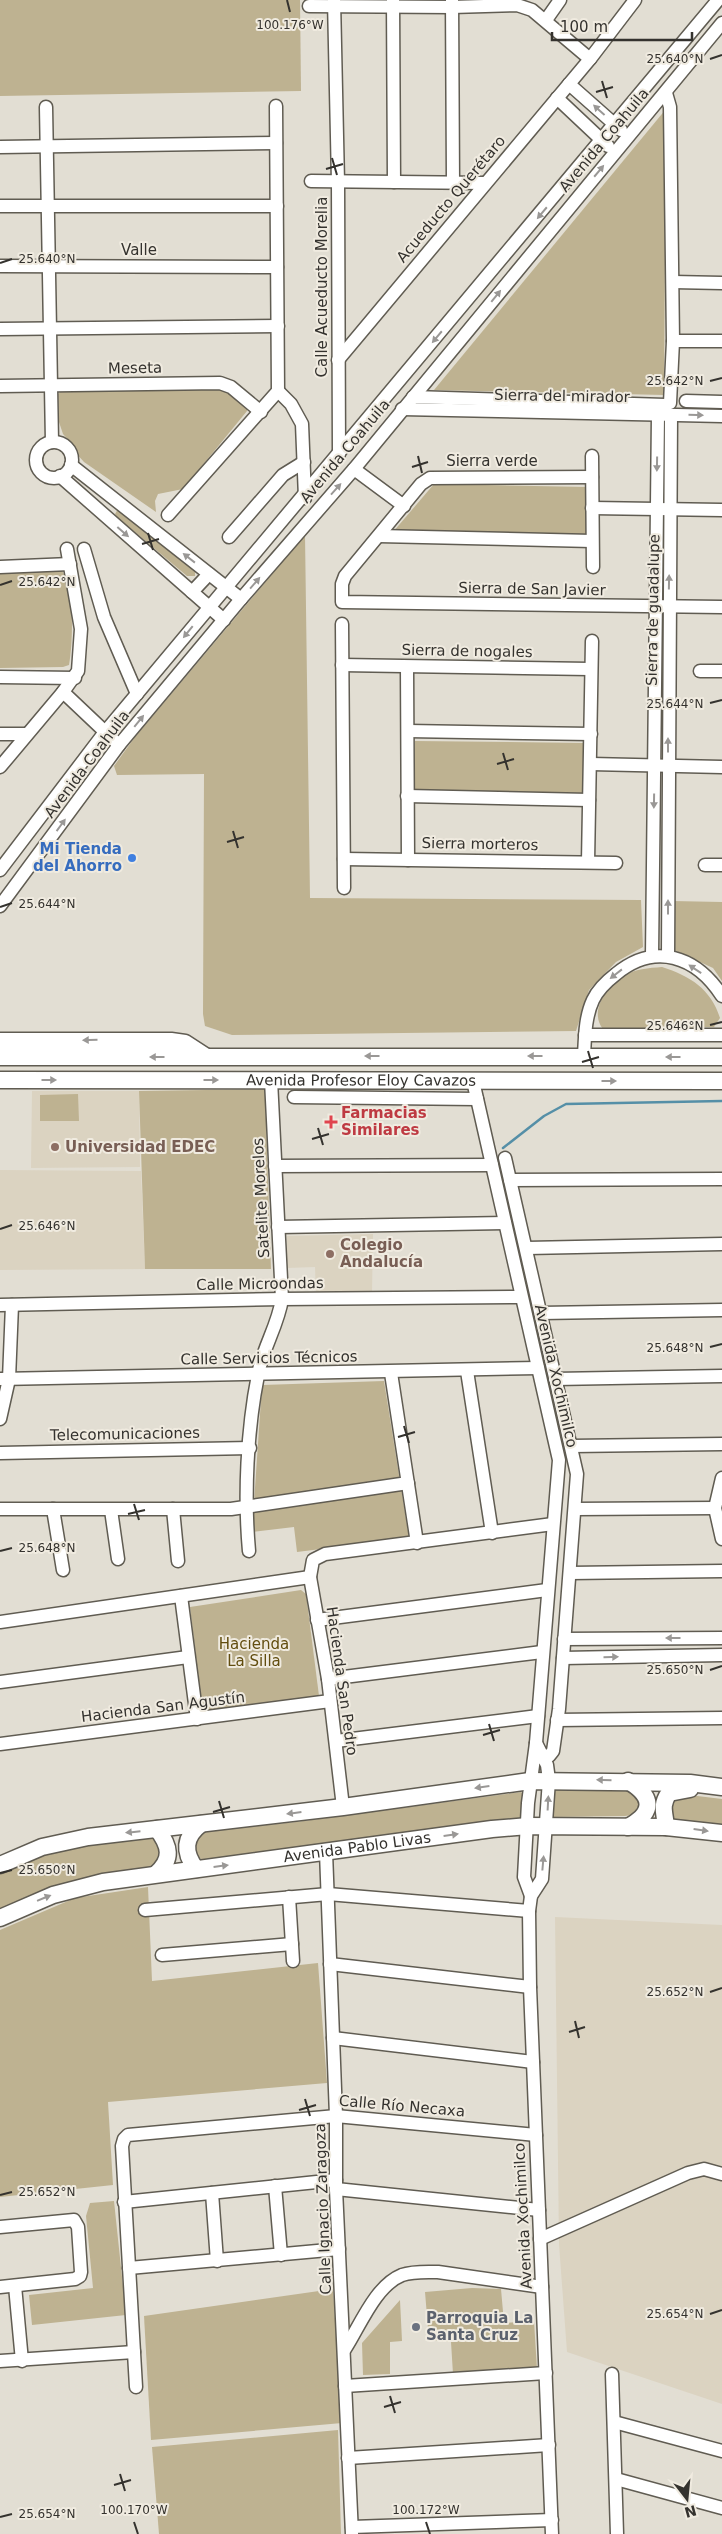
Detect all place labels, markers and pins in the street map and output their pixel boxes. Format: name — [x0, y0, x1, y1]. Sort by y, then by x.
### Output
place label: Mi Tienda del Ahorro — [33, 840, 122, 875]
marker: Mi Tienda del Ahorro — [126, 852, 138, 864]
place label: Farmacias Similares — [341, 1104, 427, 1139]
marker: Farmacias Similares — [325, 1116, 337, 1128]
place label: Universidad EDEC — [65, 1138, 215, 1156]
marker: Universidad EDEC — [49, 1141, 61, 1153]
place label: Colegio Andalucía — [340, 1236, 423, 1271]
marker: Colegio Andalucía — [324, 1248, 336, 1260]
place label: Parroquia La Santa Cruz — [426, 2309, 533, 2344]
marker: Parroquia La Santa Cruz — [410, 2321, 422, 2333]

